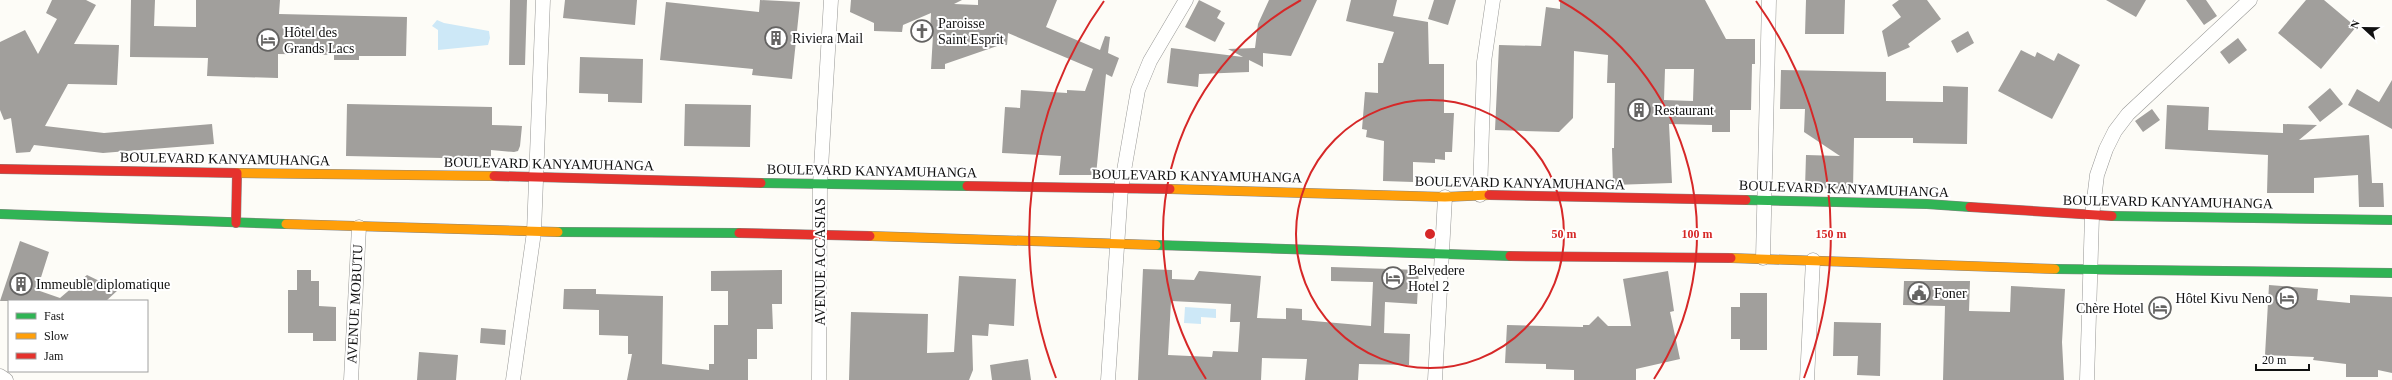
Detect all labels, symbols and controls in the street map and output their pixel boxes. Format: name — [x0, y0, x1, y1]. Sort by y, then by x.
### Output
north arrow — [2344, 8, 2384, 48]
place label: Paroisse Saint Esprit — [938, 16, 1004, 47]
church icon: Paroisse Saint Esprit — [909, 18, 935, 44]
text: N — [2348, 18, 2362, 30]
place label: Hôtel des Grands Lacs — [284, 25, 354, 56]
building icon: Riviera Mail — [763, 25, 789, 51]
hotel icon: Hôtel des Grands Lacs — [255, 27, 281, 53]
place label: Riviera Mail — [792, 31, 863, 46]
building icon: Restaurant — [1626, 97, 1652, 123]
place label: Restaurant — [1654, 103, 1714, 118]
street label: BOULEVARD KANYAMUHANGA — [120, 150, 331, 168]
street label: BOULEVARD KANYAMUHANGA — [444, 155, 655, 173]
street label: BOULEVARD KANYAMUHANGA — [767, 162, 978, 180]
street label: BOULEVARD KANYAMUHANGA — [1092, 167, 1303, 185]
street label: BOULEVARD KANYAMUHANGA — [1415, 174, 1626, 192]
street label: BOULEVARD KANYAMUHANGA — [1739, 178, 1950, 200]
street label: BOULEVARD KANYAMUHANGA — [2063, 193, 2274, 211]
street label: AVENUE ACCASIAS — [813, 198, 828, 326]
centre of rings — [1423, 227, 1437, 241]
text: 50 m — [1552, 227, 1577, 241]
text: 100 m — [1682, 227, 1713, 241]
text: 150 m — [1816, 227, 1847, 241]
street label: AVENUE MOBUTU — [344, 244, 366, 364]
place label: Belvedere Hotel 2 — [1408, 263, 1465, 294]
hotel icon: Belvedere Hotel 2 — [1380, 265, 1406, 291]
building icon: Immeuble diplomatique — [8, 271, 34, 297]
place label: Immeuble diplomatique — [36, 277, 170, 292]
public building icon: Foner — [1906, 280, 1932, 306]
hotel icon: Hôtel Kivu Neno — [2274, 285, 2300, 311]
place label: Foner — [1934, 286, 1967, 301]
place label: Hôtel Kivu Neno — [2176, 291, 2272, 306]
hotel icon: Chère Hotel — [2147, 295, 2173, 321]
legend — [8, 300, 148, 372]
place label: Chère Hotel — [2076, 301, 2144, 316]
text: Fast — [44, 309, 65, 323]
text: Slow — [44, 329, 69, 343]
scale bar — [2256, 346, 2309, 372]
text: Jam — [44, 349, 64, 363]
text: 20 m — [2262, 353, 2287, 367]

